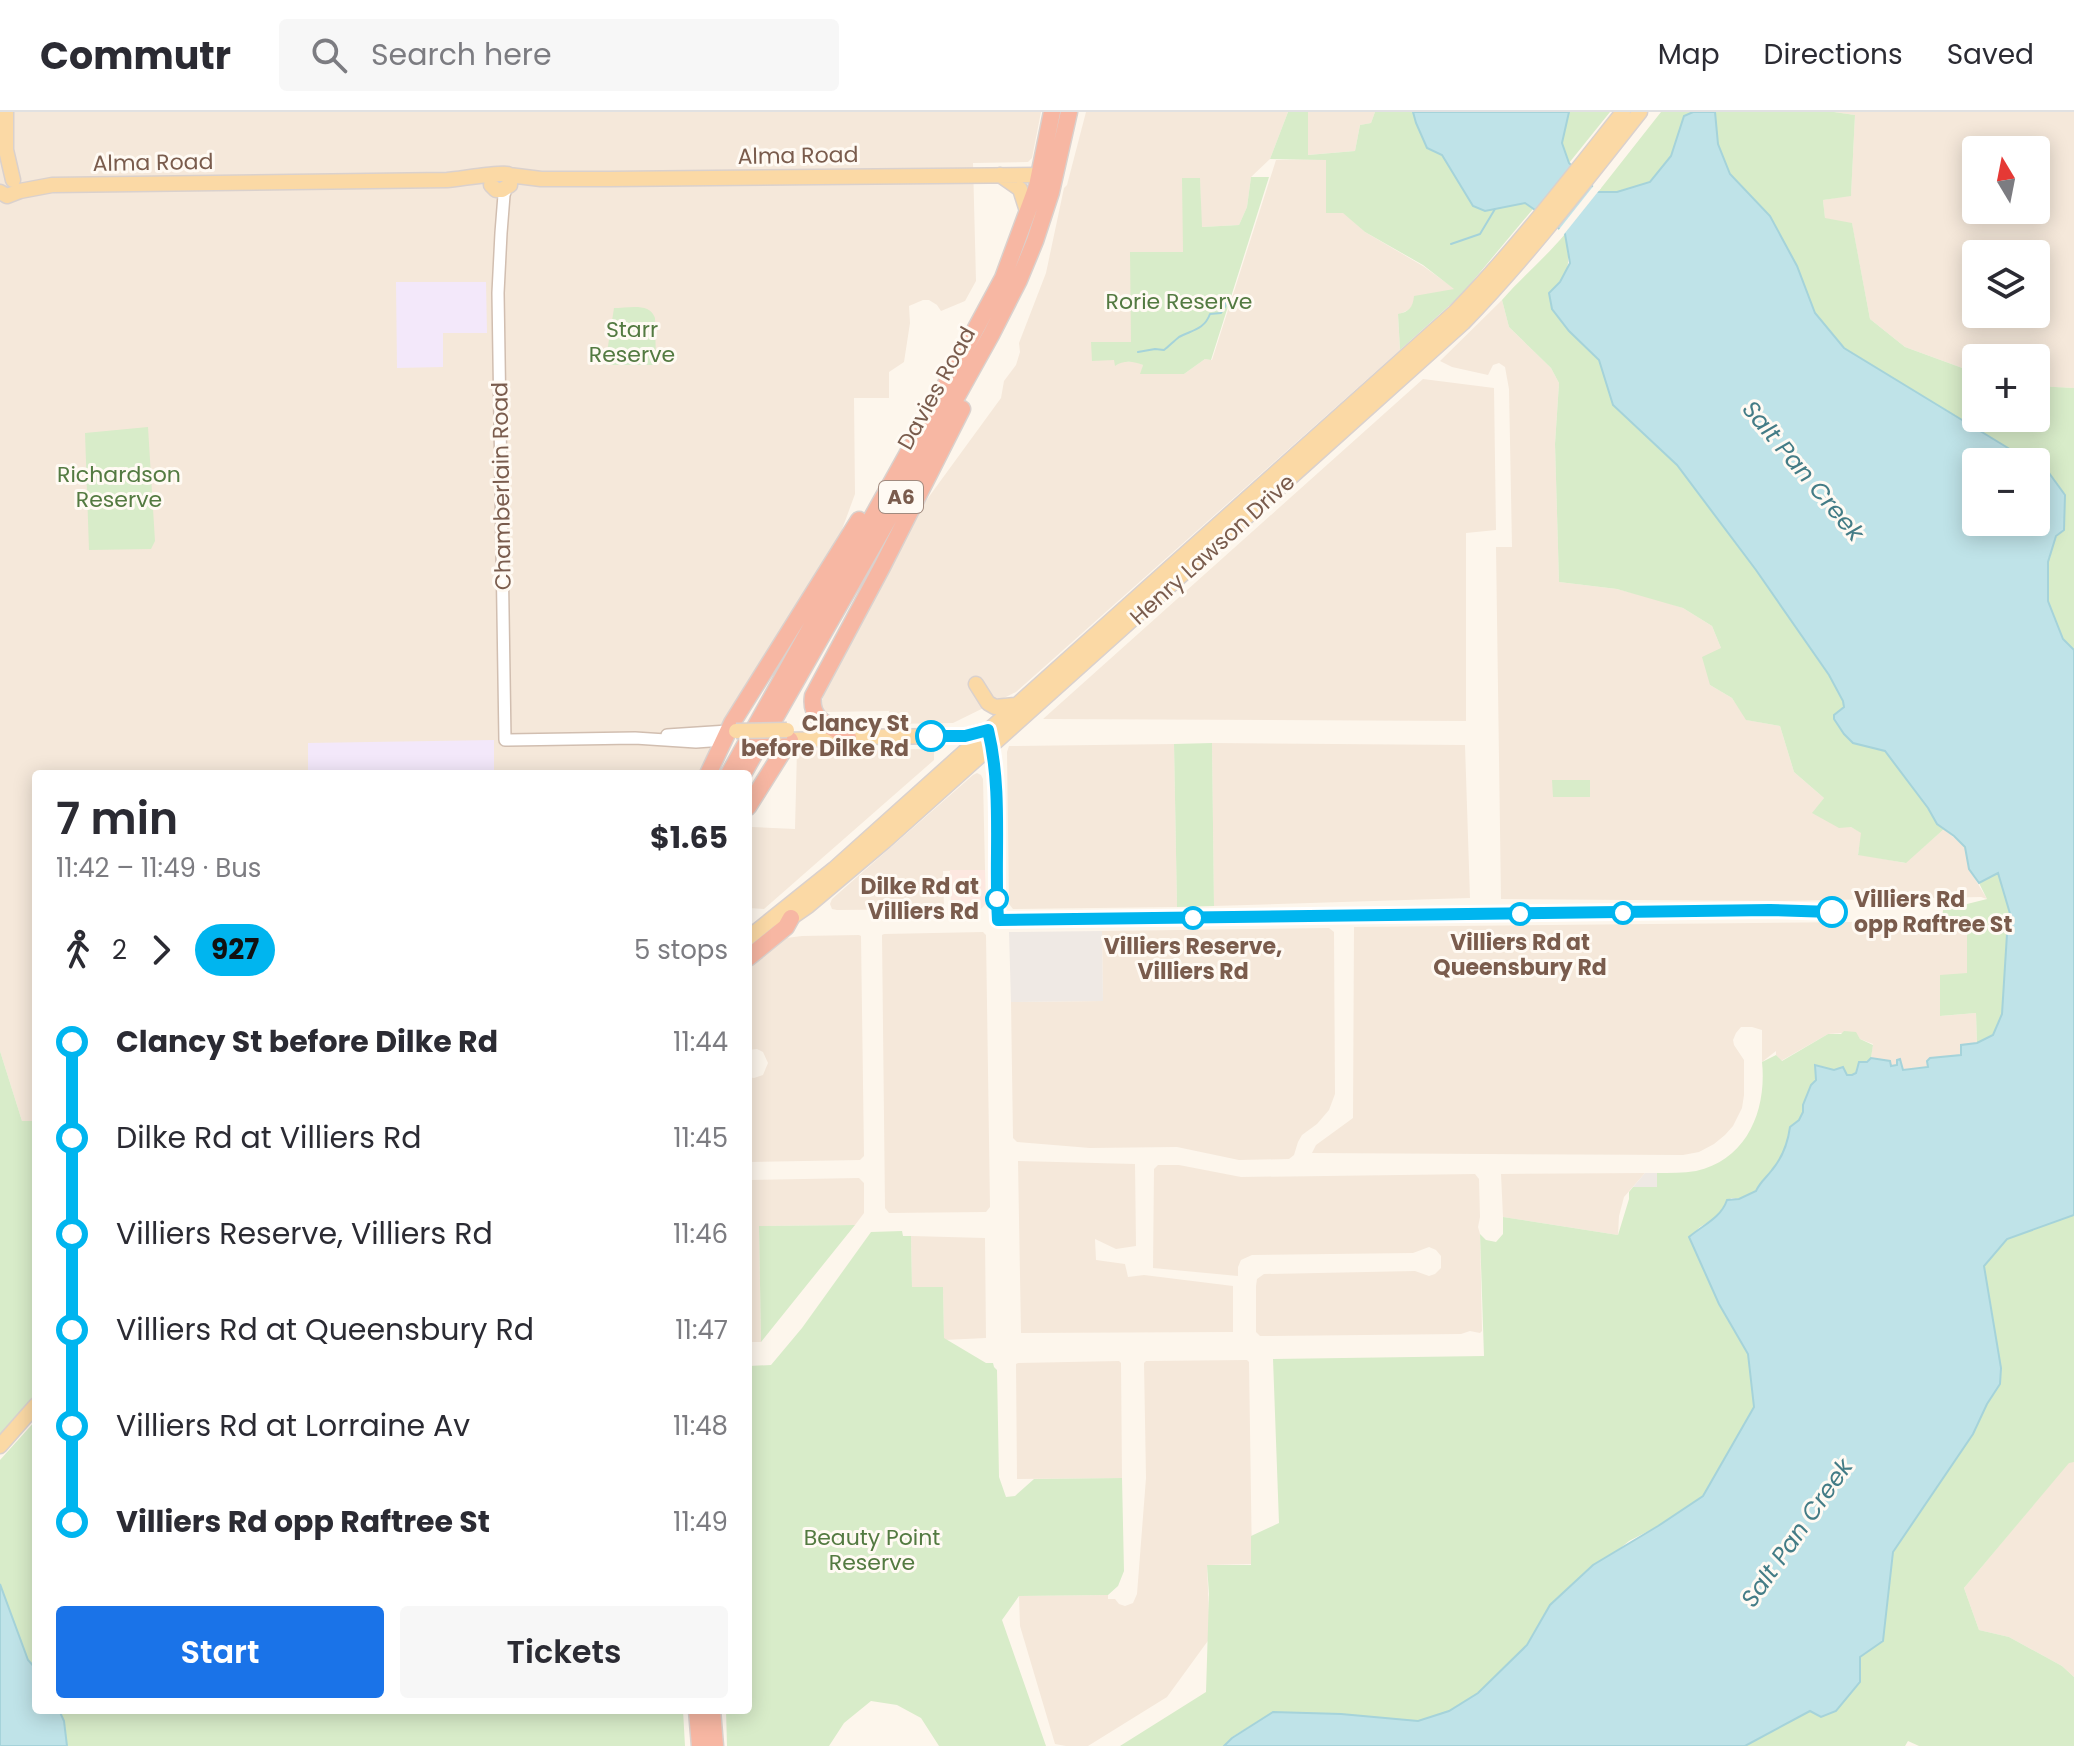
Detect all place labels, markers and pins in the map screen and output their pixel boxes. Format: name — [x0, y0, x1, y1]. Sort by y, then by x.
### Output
place label: Clancy St before Dilke Rd — [741, 708, 909, 764]
marker: Clancy St before Dilke Rd — [916, 721, 946, 751]
place label: Dilke Rd at Villiers Rd — [860, 871, 979, 927]
place label: Villiers Rd opp Raftree St — [1854, 884, 2012, 940]
marker: Dilke Rd at Villiers Rd — [986, 888, 1008, 910]
marker: Villiers Rd opp Raftree St — [1817, 897, 1847, 927]
unlabelled marker — [1612, 902, 1634, 924]
marker: Villiers Rd at Queensbury Rd — [1509, 903, 1531, 925]
marker: Villiers Reserve, Villiers Rd — [1182, 907, 1204, 929]
place label: Villiers Rd at Queensbury Rd — [1433, 927, 1607, 983]
place label: Villiers Reserve, Villiers Rd — [1104, 931, 1282, 987]

